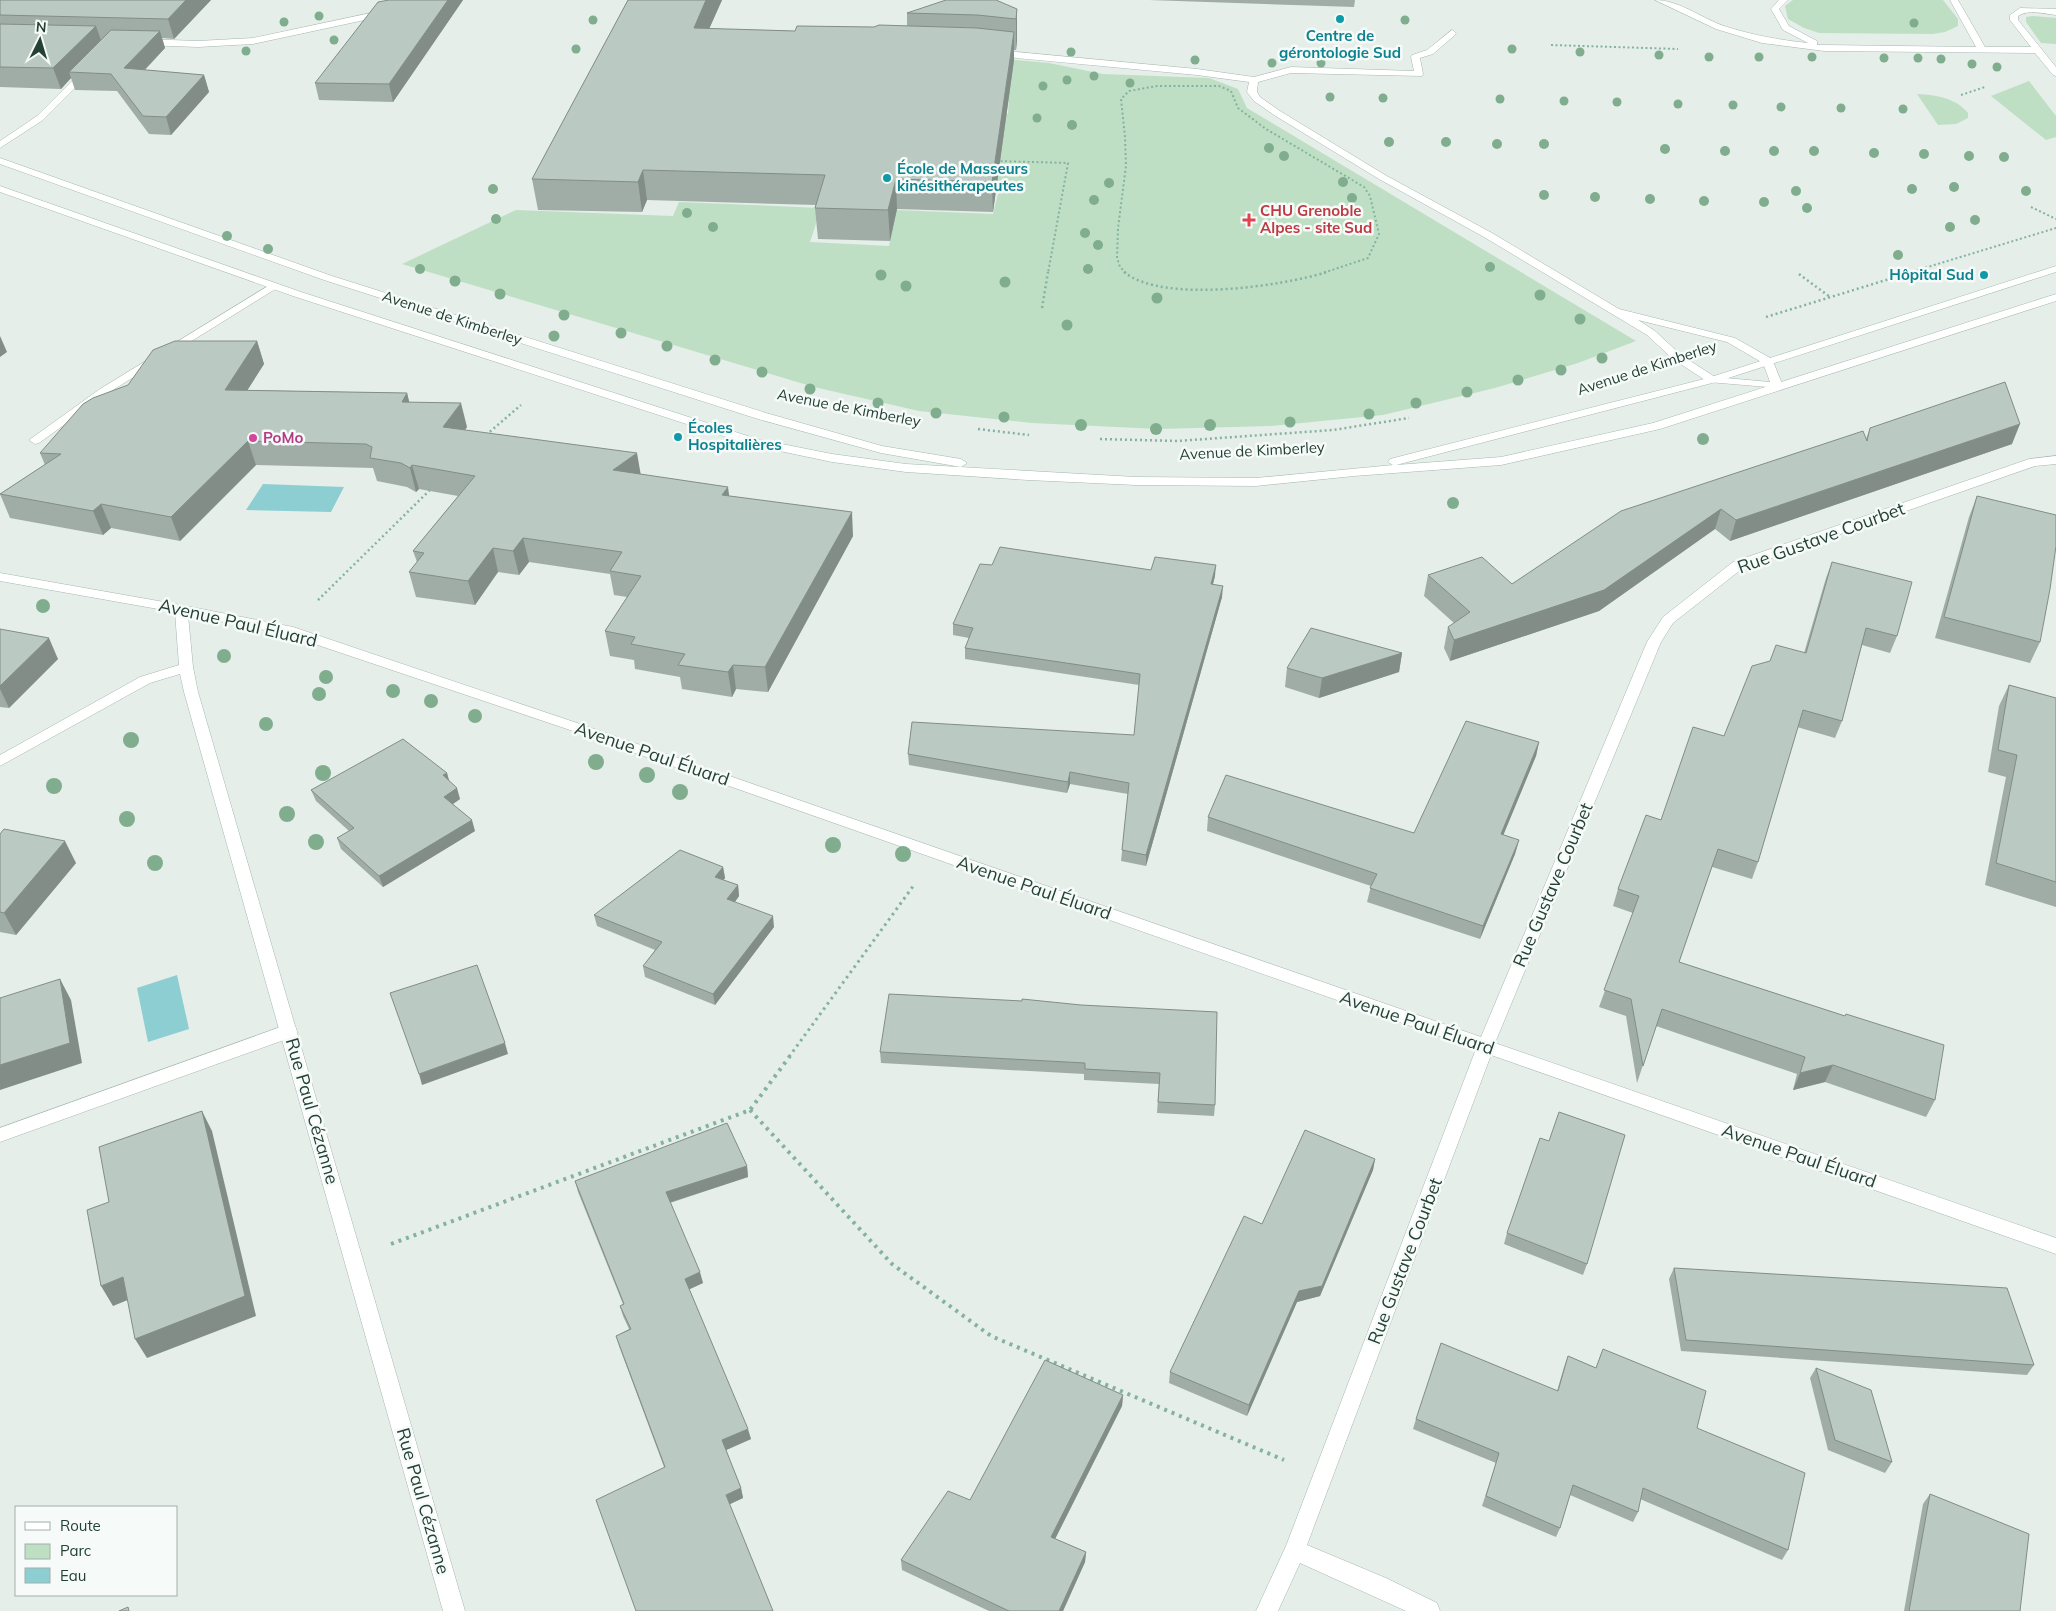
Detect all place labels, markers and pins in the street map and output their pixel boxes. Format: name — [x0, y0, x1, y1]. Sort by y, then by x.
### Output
marker: Centre de gérontologie Sud — [1334, 13, 1346, 25]
place label: Centre de gérontologie Sud — [1279, 26, 1401, 62]
place label: École de Masseurs kinésithérapeutes — [897, 159, 1028, 195]
marker: École de Masseurs kinésithérapeutes — [881, 172, 893, 184]
place label: CHU Grenoble Alpes - site Sud — [1260, 201, 1372, 237]
marker: CHU Grenoble Alpes - site Sud — [1242, 213, 1256, 227]
place label: Hôpital Sud — [1889, 265, 1974, 284]
marker: Hôpital Sud — [1978, 269, 1990, 281]
place label: Écoles Hospitalières — [688, 418, 782, 454]
place label: PoMo — [263, 428, 304, 447]
marker: Écoles Hospitalières — [672, 431, 684, 443]
marker: PoMo — [247, 432, 259, 444]

